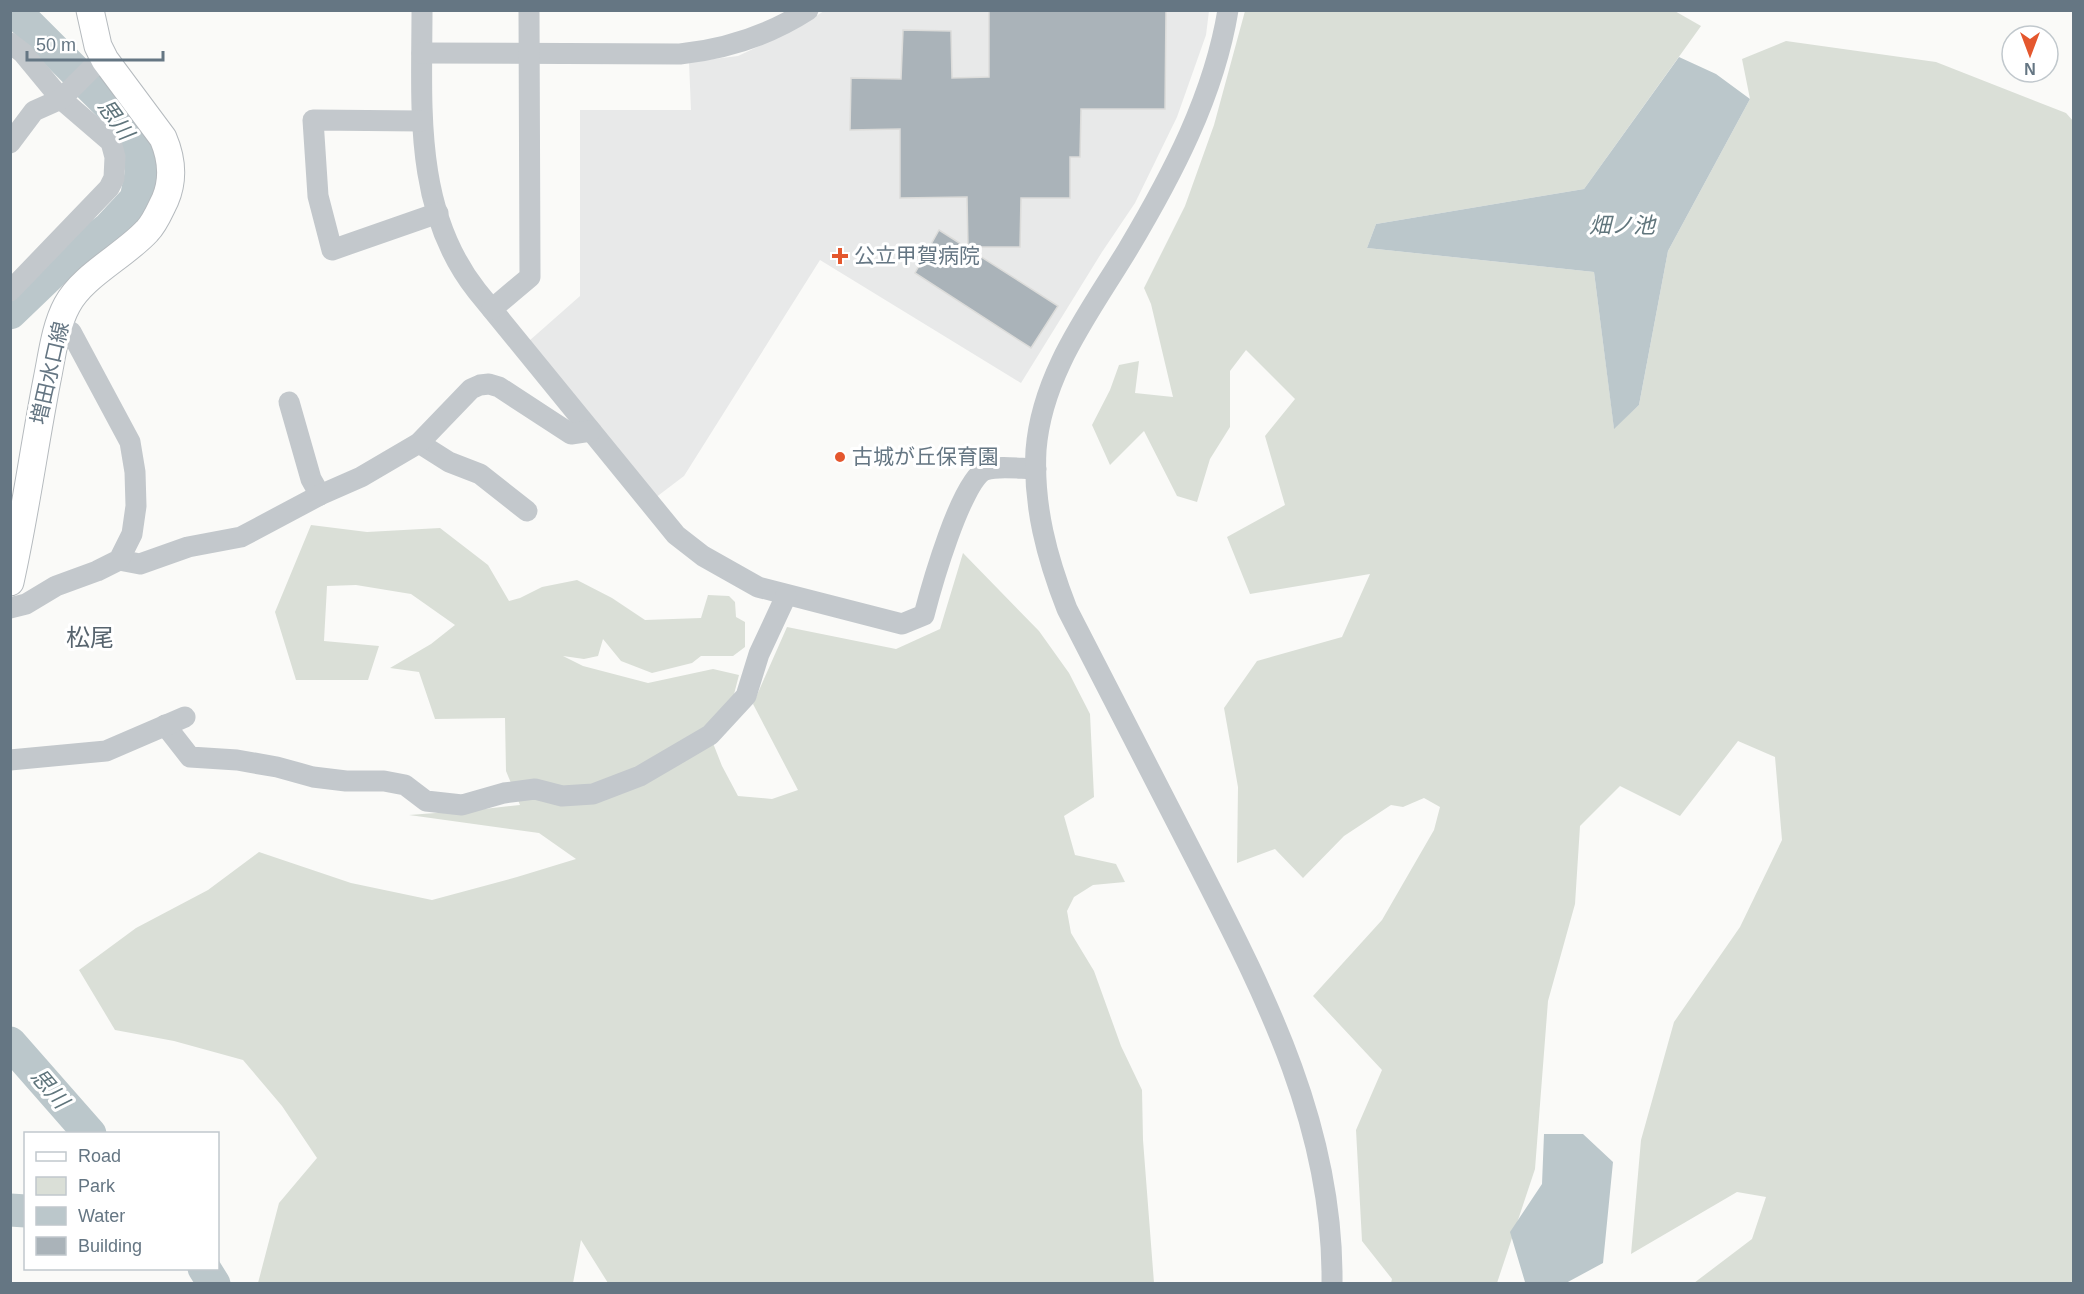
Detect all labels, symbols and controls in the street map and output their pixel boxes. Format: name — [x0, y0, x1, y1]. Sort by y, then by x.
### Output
scale bar — [27, 24, 164, 62]
north arrow — [2000, 24, 2060, 84]
text: 50 m — [36, 35, 76, 55]
text: N — [2024, 60, 2036, 77]
water label: 思川 — [93, 94, 140, 146]
water label: 畑ノ池 — [1589, 213, 1657, 238]
place label: 公立甲賀病院 — [854, 244, 980, 267]
marker: 公立甲賀病院 — [831, 247, 849, 265]
street label: 増田水口線 — [26, 319, 73, 427]
place label: 古城が丘保育園 — [852, 445, 999, 468]
marker: 古城が丘保育園 — [833, 450, 847, 464]
district label: 松尾 — [66, 624, 114, 651]
water label: 思川 — [26, 1064, 75, 1115]
legend — [24, 1132, 219, 1270]
text: Road — [78, 1146, 121, 1166]
text: Park — [78, 1176, 116, 1196]
text: Water — [78, 1206, 125, 1226]
text: Building — [78, 1236, 142, 1256]

